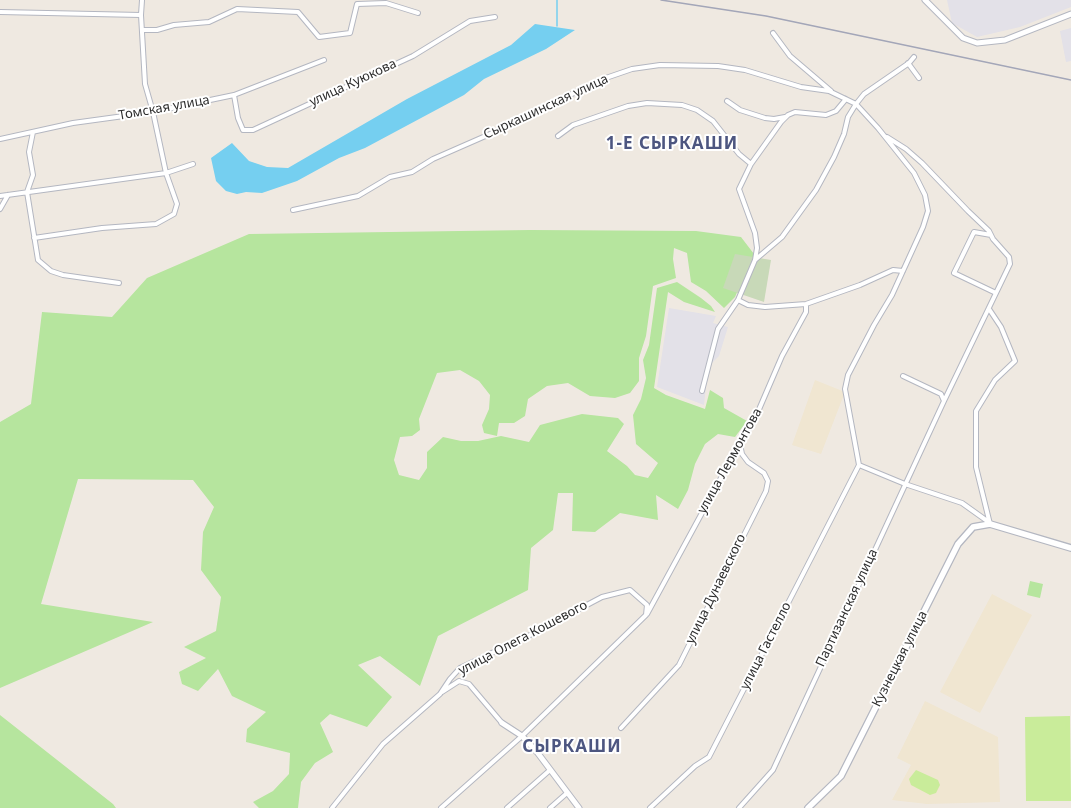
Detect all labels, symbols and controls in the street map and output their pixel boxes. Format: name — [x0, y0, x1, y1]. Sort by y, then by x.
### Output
street label: улица Куюкова — [307, 56, 399, 110]
street label: Сыркашинская улица — [481, 71, 611, 143]
street label: Томская улица — [117, 92, 211, 124]
district label: 1-Е СЫРКАШИ — [606, 134, 738, 154]
street label: улица Лермонтова — [695, 406, 765, 516]
street label: улица Дунаевского — [683, 531, 749, 647]
street label: Партизанская улица — [813, 547, 881, 669]
street label: улица Олега Кошевого — [456, 597, 590, 679]
street label: улица Гастелло — [737, 600, 795, 692]
street label: Кузнецкая улица — [869, 608, 931, 710]
district label: СЫРКАШИ — [522, 737, 622, 757]

